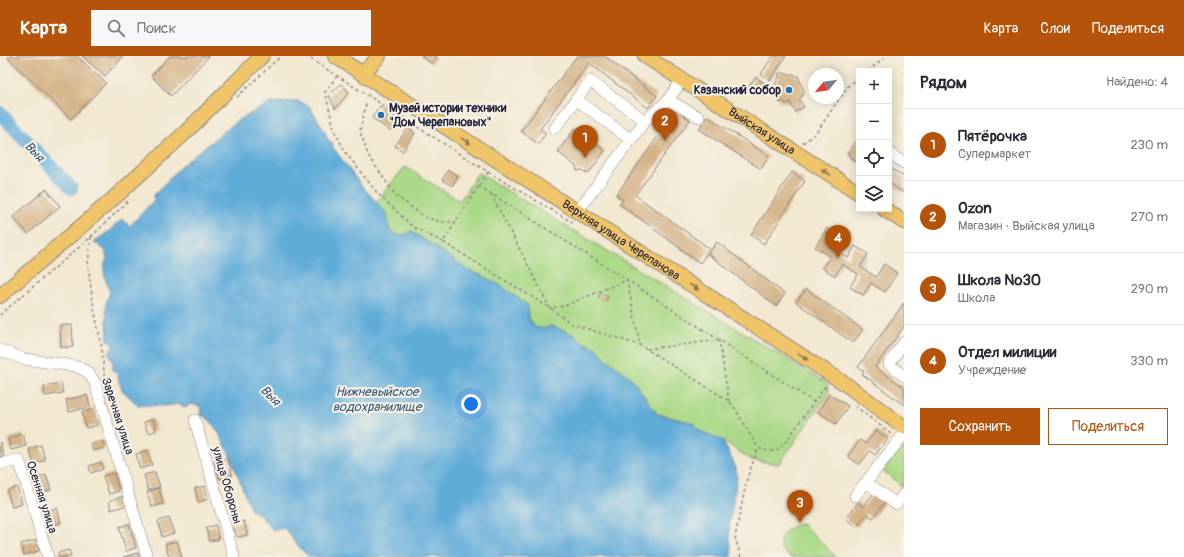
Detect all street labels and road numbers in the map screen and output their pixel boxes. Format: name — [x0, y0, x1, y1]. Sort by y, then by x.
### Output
street label: Выйская улица — [726, 104, 798, 158]
street label: Верхняя улица Черепанова — [559, 197, 683, 284]
street label: Заречная улица — [98, 376, 137, 457]
street label: улица Обороны — [208, 444, 245, 526]
street label: Осенняя улица — [23, 459, 60, 536]

